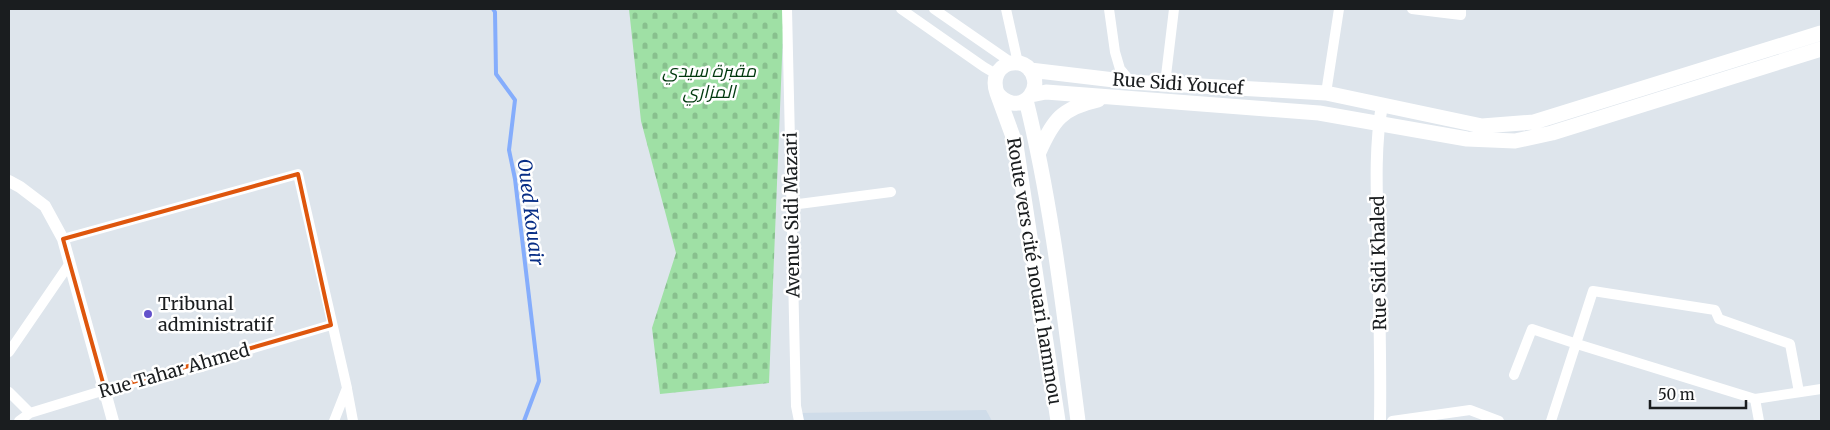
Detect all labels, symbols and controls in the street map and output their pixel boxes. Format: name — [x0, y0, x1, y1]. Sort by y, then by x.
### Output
park label: مقبرة سيدي المزاري — [662, 59, 757, 106]
street label: Rue Sidi Youcef — [1112, 67, 1245, 100]
street label: Avenue Sidi Mazari — [779, 132, 804, 299]
street label: Route vers cité nouari hammou — [1002, 136, 1067, 406]
water label: Oued Kouair — [513, 157, 549, 267]
street label: Rue Sidi Khaled — [1366, 195, 1391, 331]
place label: Tribunal administratif — [158, 292, 274, 336]
marker: Tribunal administratif — [142, 308, 154, 320]
street label: Rue Tahar Ahmed — [96, 338, 252, 403]
scale bar — [1650, 378, 1746, 410]
text: 50 m — [1658, 385, 1695, 404]

